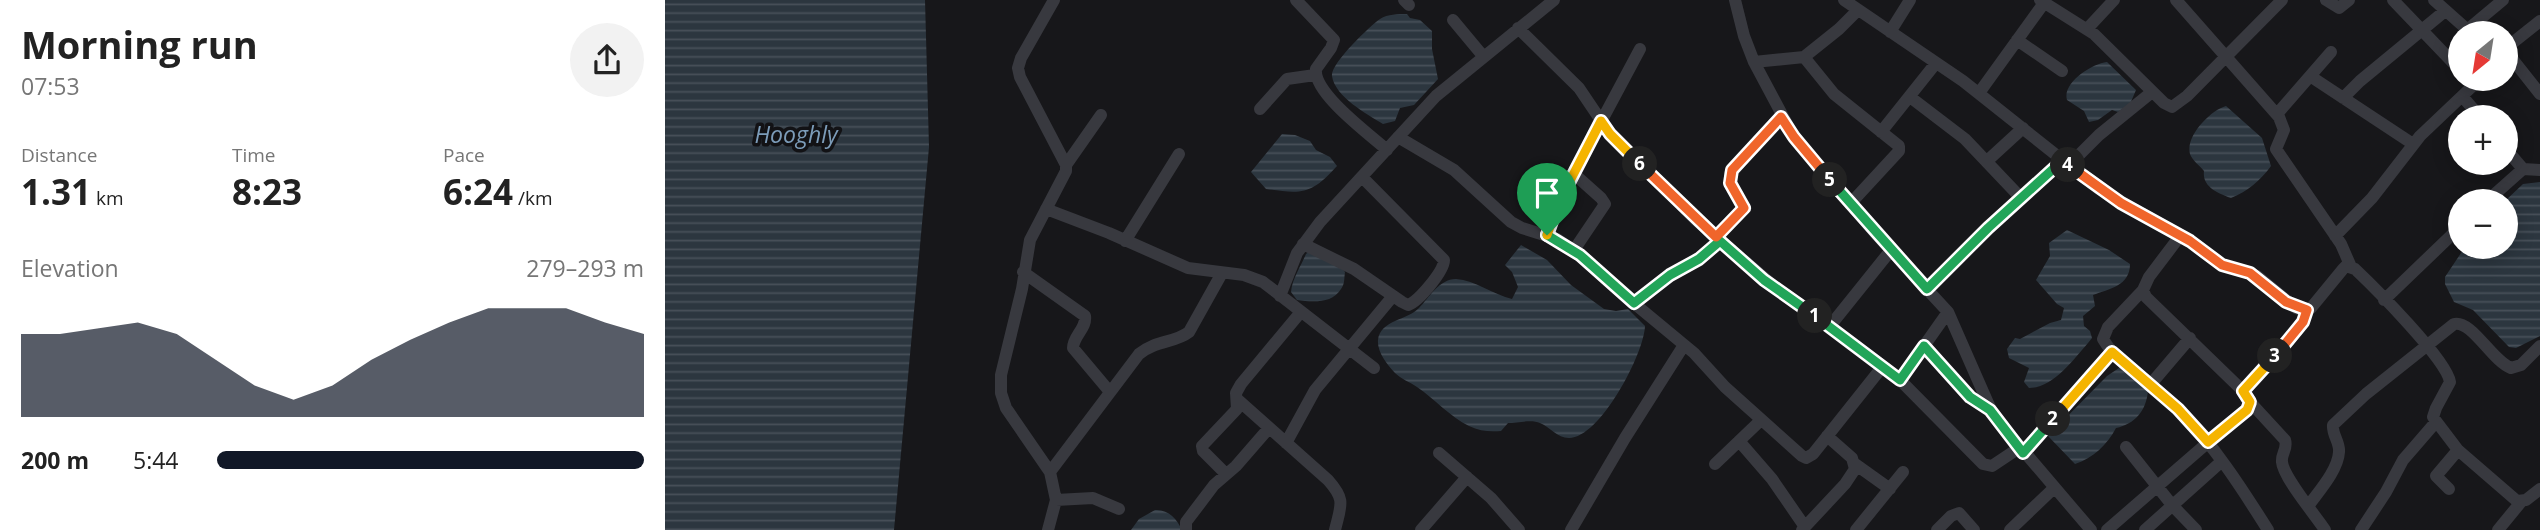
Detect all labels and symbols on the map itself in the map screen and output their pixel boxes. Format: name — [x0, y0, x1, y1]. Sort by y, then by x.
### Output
north arrow — [2448, 21, 2518, 91]
water label: Hooghly — [754, 118, 839, 150]
pin: 6 — [1623, 146, 1657, 182]
pin: 4 — [2051, 148, 2085, 182]
pin: 5 — [1813, 162, 1847, 198]
pin — [1517, 163, 1577, 235]
pin: 1 — [1797, 298, 1833, 334]
pin: 3 — [2257, 338, 2293, 374]
pin: 2 — [2035, 402, 2071, 436]

